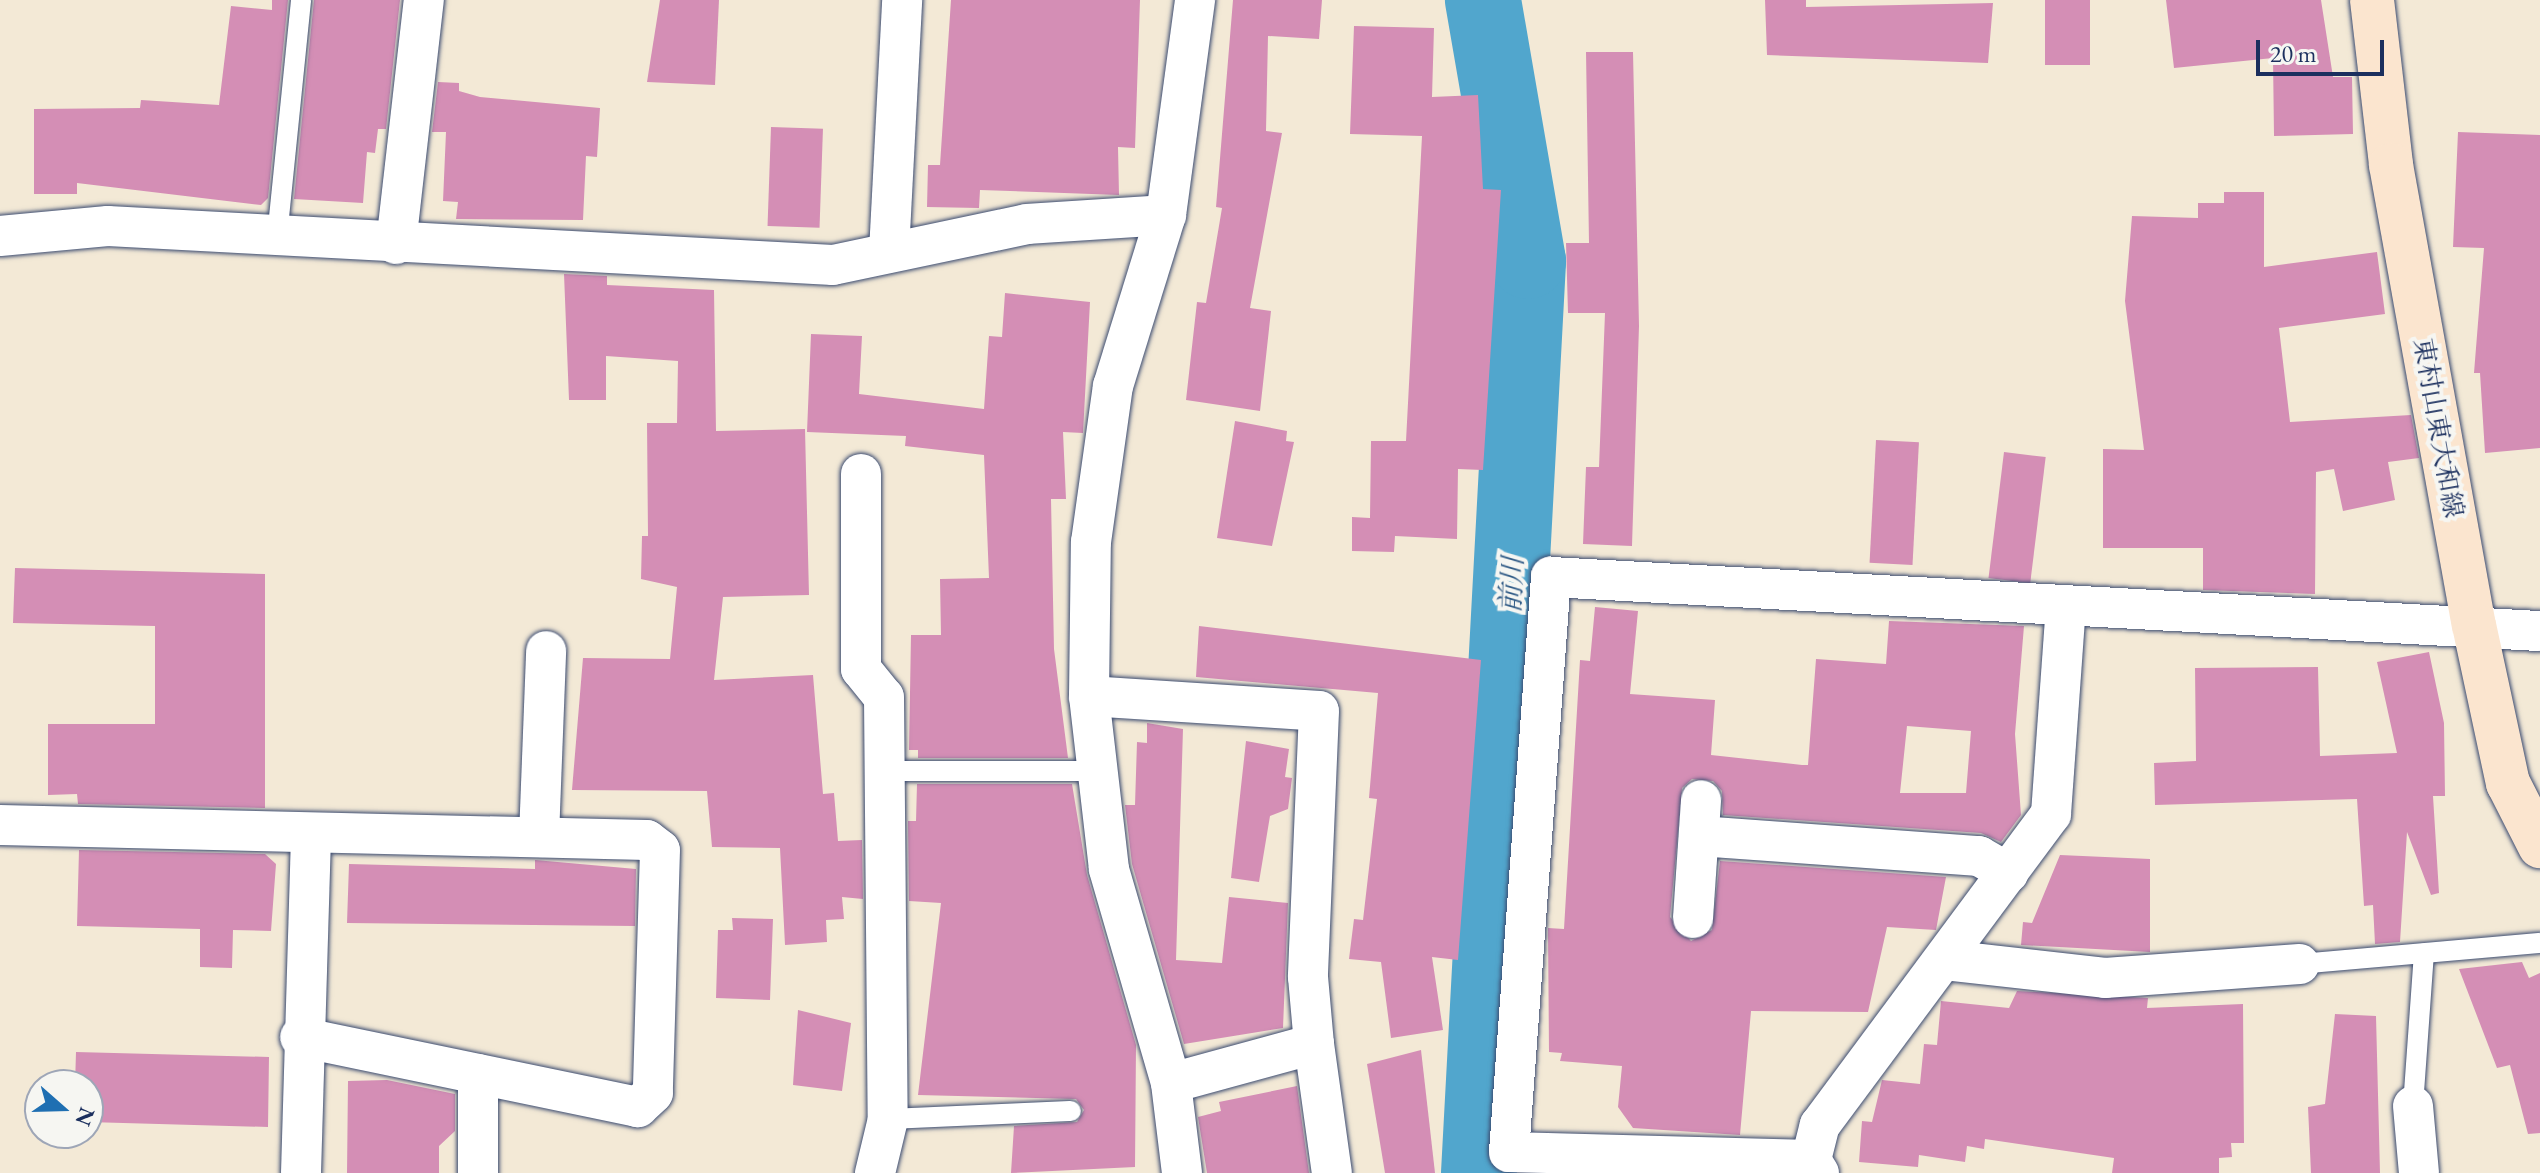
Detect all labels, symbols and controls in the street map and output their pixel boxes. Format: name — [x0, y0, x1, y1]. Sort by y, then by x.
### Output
scale bar — [2260, 24, 2388, 74]
text: 20 m — [2270, 38, 2317, 69]
street label: 東村山東大和線 — [2407, 336, 2469, 520]
water label: 前川 — [1493, 556, 1529, 614]
north arrow — [24, 1069, 104, 1149]
text: N — [68, 1103, 102, 1130]

